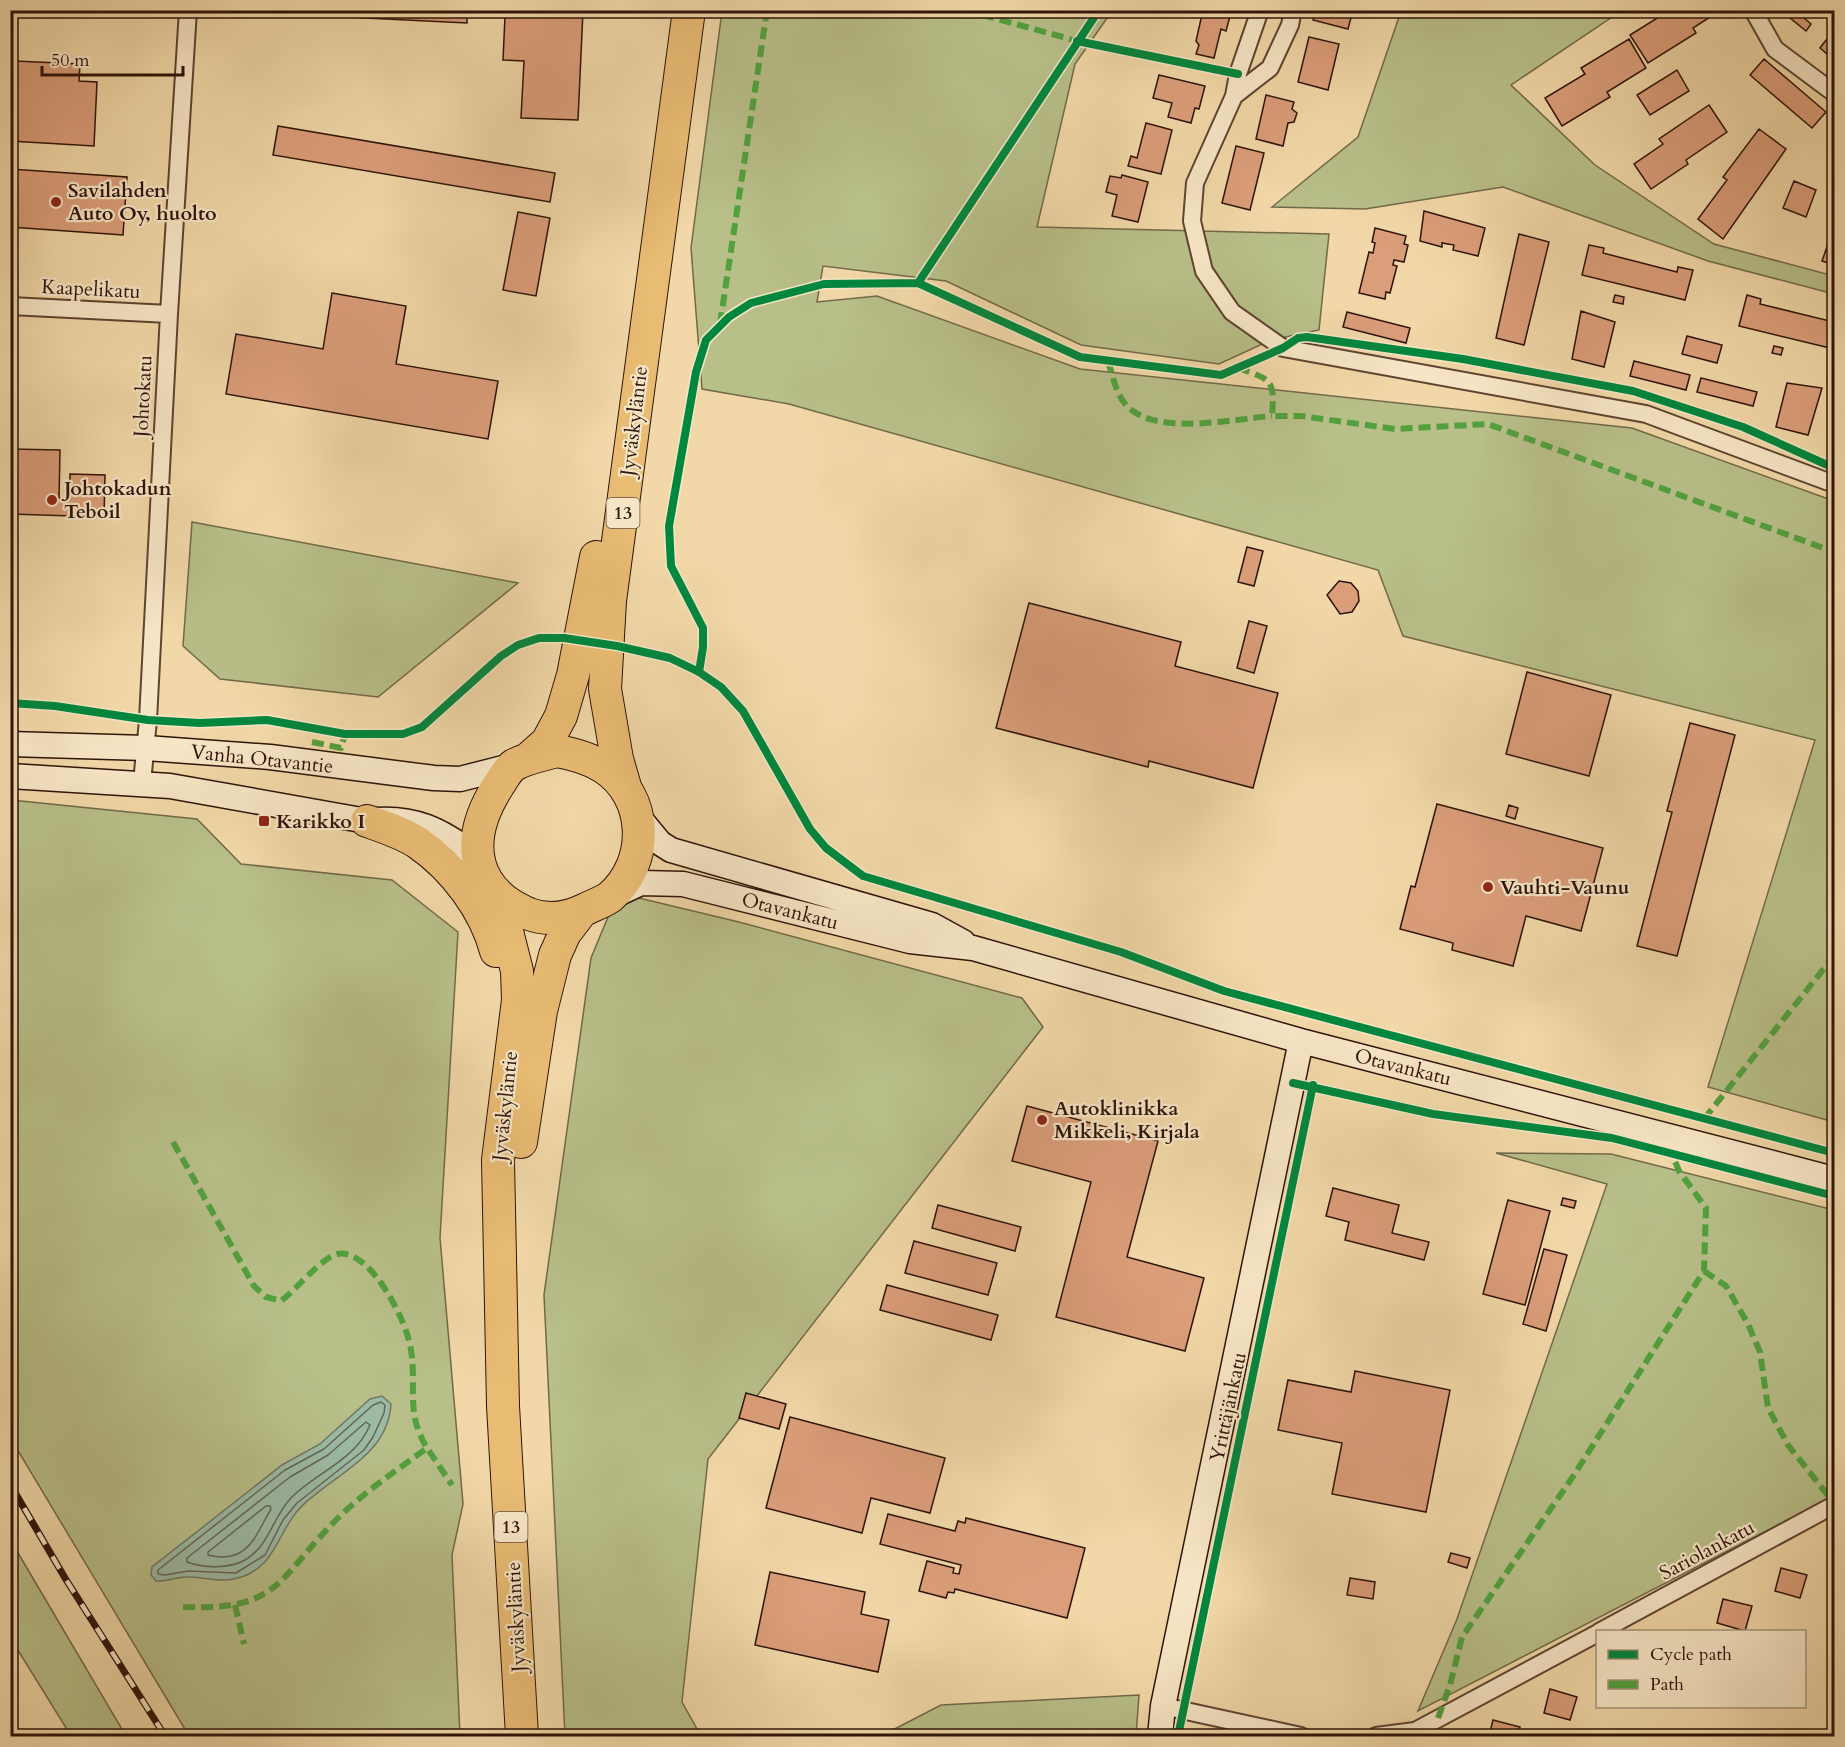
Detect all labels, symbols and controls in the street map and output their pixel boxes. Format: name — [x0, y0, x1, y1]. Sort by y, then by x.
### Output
scale bar — [42, 39, 183, 77]
text: 50 m — [51, 48, 90, 73]
place label: Savilahden Auto Oy, huolto — [68, 177, 217, 227]
marker: Savilahden Auto Oy, huolto — [49, 195, 63, 209]
street label: Kaapelikatu — [41, 273, 141, 305]
street label: Johtokatu — [127, 354, 159, 441]
street label: Jyväskyläntie — [614, 365, 654, 480]
place label: Johtokadun Teboil — [61, 475, 172, 525]
marker: Johtokadun Teboil — [45, 493, 59, 507]
road number: 13 — [606, 498, 640, 528]
street label: Vanha Otavantie — [189, 738, 335, 780]
place label: Karikko I — [276, 808, 365, 835]
marker: Karikko I — [257, 814, 271, 828]
place label: Vauhti-Vaunu — [1500, 874, 1630, 901]
marker: Vauhti-Vaunu — [1481, 880, 1495, 894]
street label: Otavankatu — [739, 886, 841, 936]
street label: Otavankatu — [1352, 1042, 1454, 1092]
street label: Jyväskyläntie — [485, 1050, 524, 1165]
place label: Autoklinikka Mikkeli, Kirjala — [1054, 1095, 1200, 1145]
marker: Autoklinikka Mikkeli, Kirjala — [1035, 1113, 1049, 1127]
street label: Yrittäjänkatu — [1203, 1350, 1253, 1464]
road number: 13 — [494, 1512, 528, 1542]
street label: Sariolankatu — [1655, 1514, 1759, 1586]
street label: Jyväskyläntie — [500, 1561, 533, 1676]
legend — [1596, 1630, 1806, 1708]
text: Cycle path — [1650, 1642, 1732, 1667]
text: Path — [1650, 1672, 1684, 1697]

